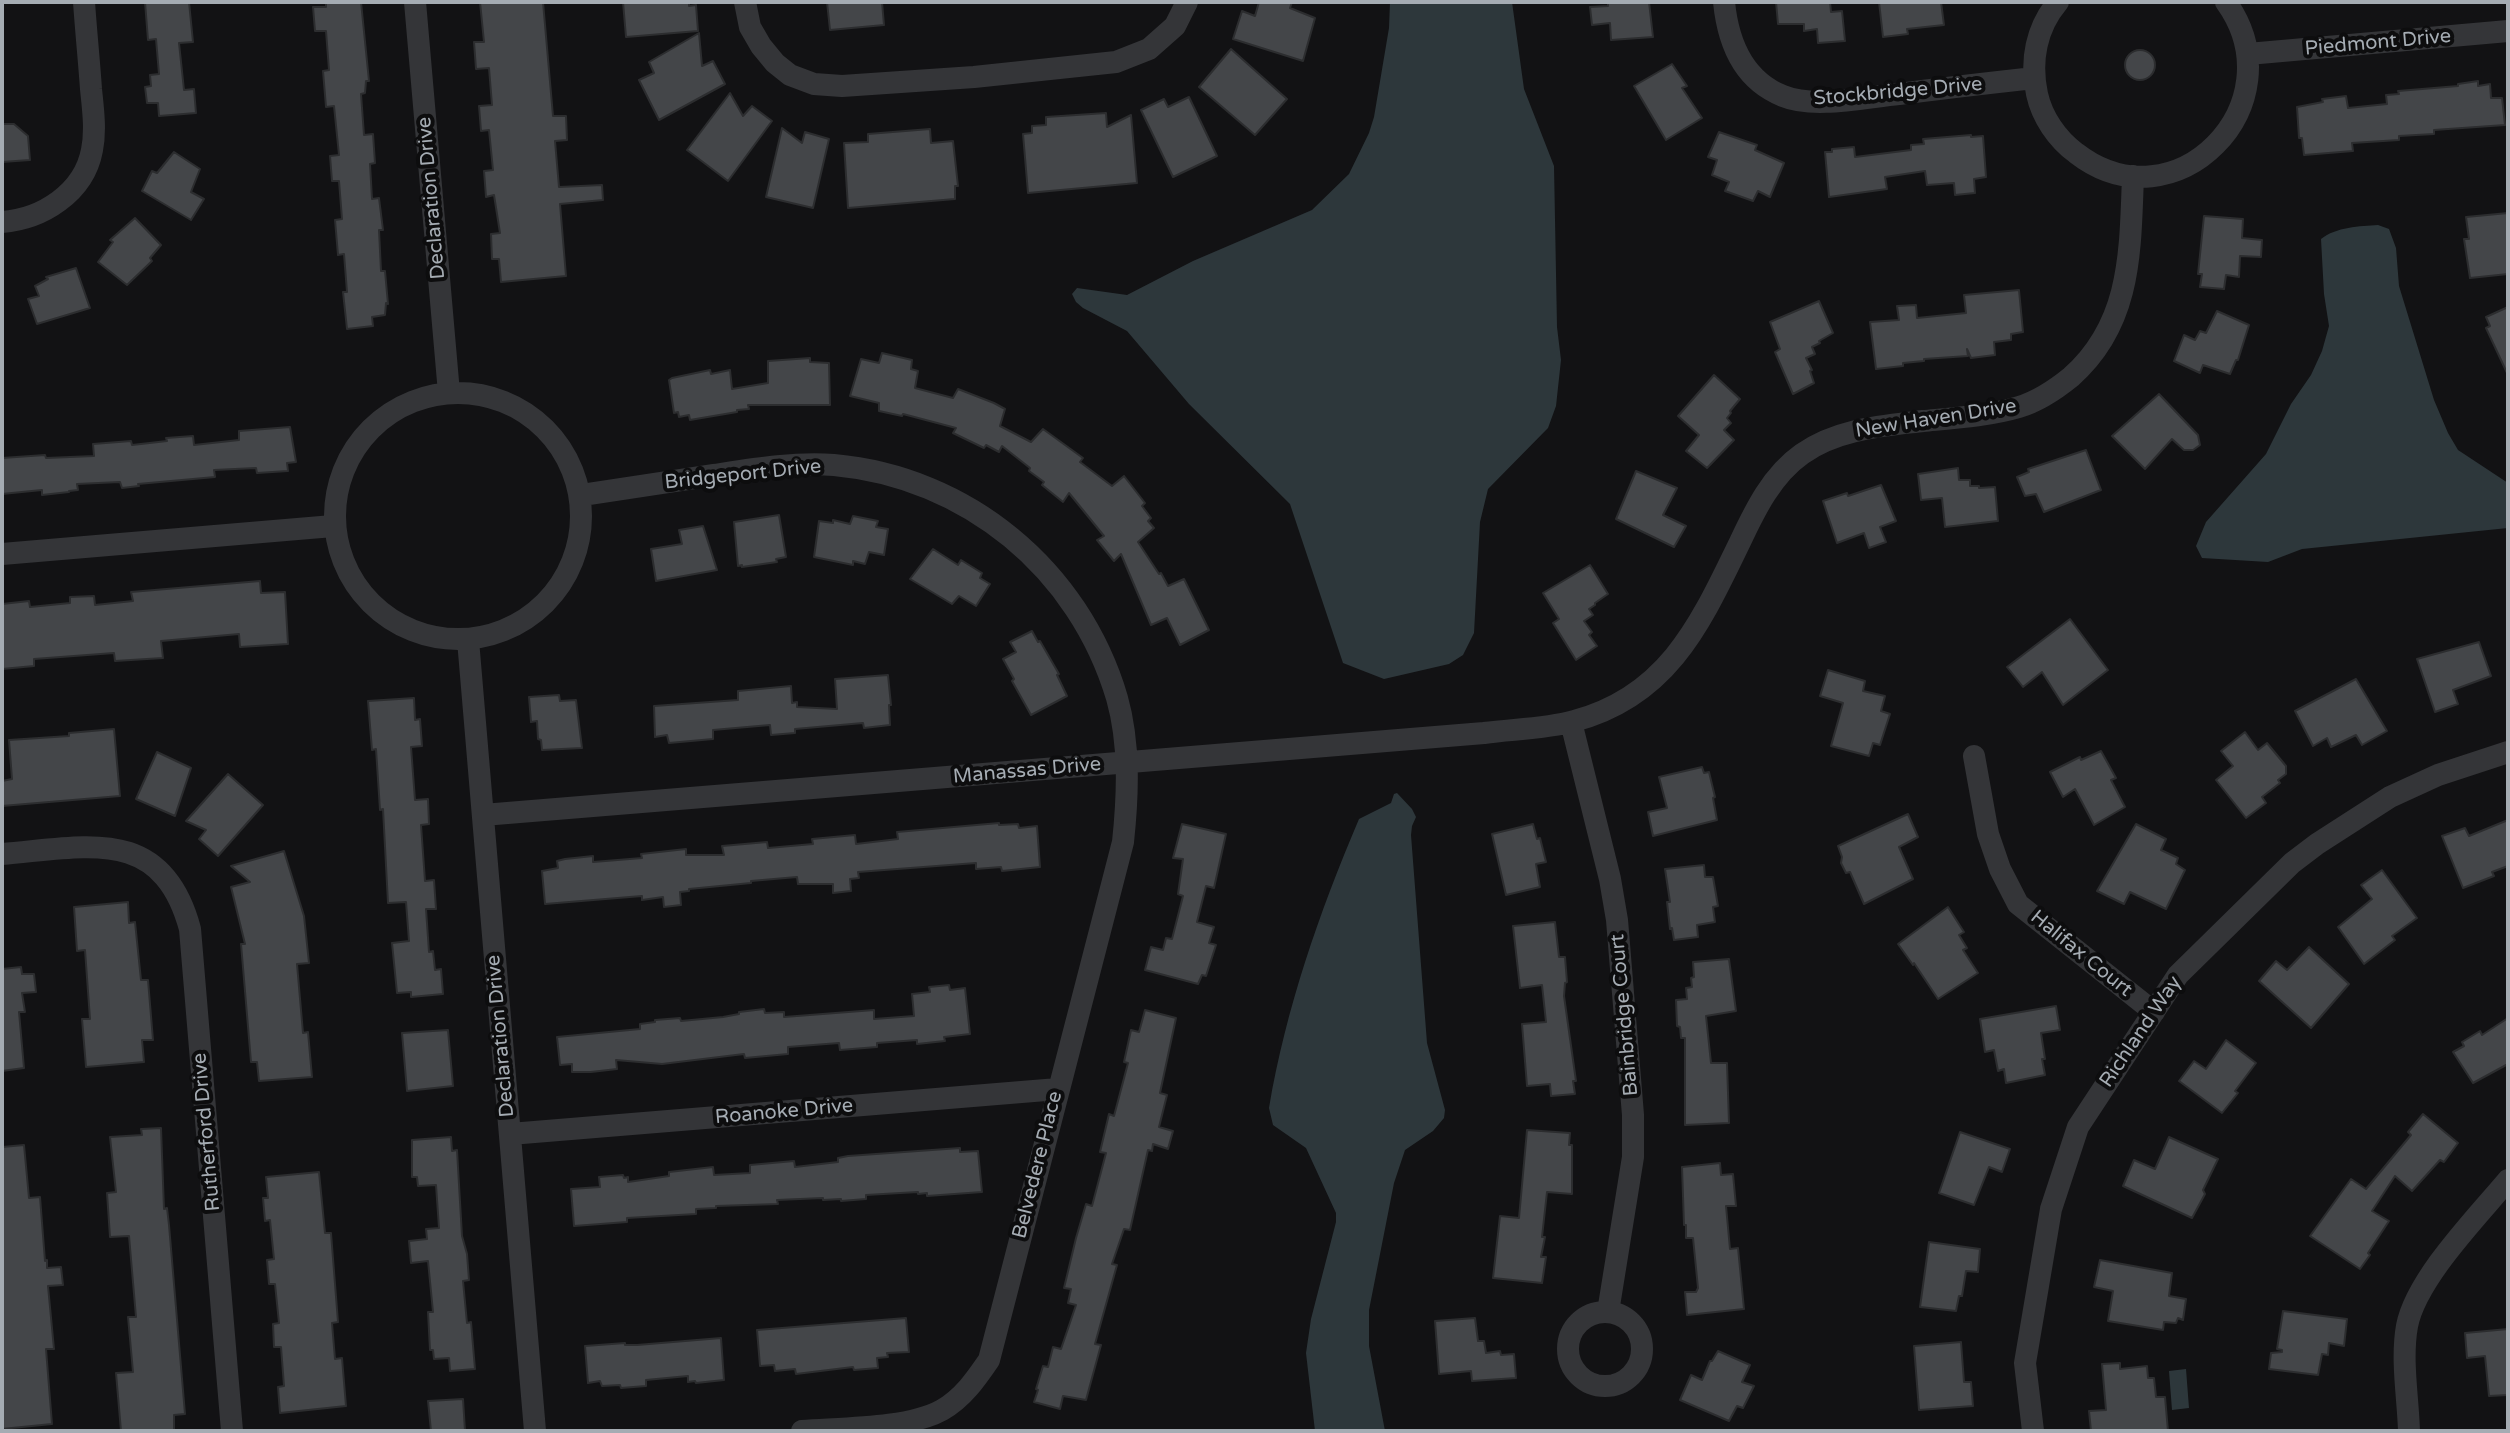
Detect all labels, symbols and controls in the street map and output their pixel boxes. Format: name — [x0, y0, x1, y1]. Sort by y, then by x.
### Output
street label: Piedmont Drive — [2304, 25, 2452, 61]
street label: Stockbridge Drive — [1813, 73, 1983, 111]
street label: Declaration Drive — [413, 116, 451, 280]
street label: New Haven Drive — [1854, 394, 2018, 444]
street label: Bridgeport Drive — [663, 455, 823, 495]
street label: Manassas Drive — [952, 753, 1102, 789]
street label: Halifax Court — [2025, 906, 2137, 1002]
street label: Bainbridge Court — [1606, 933, 1644, 1097]
street label: Declaration Drive — [482, 954, 520, 1118]
street label: Richland Way — [2095, 972, 2187, 1092]
street label: Rutherford Drive — [188, 1052, 226, 1212]
street label: Belvedere Place — [1008, 1089, 1068, 1241]
street label: Roanoke Drive — [714, 1094, 854, 1130]

